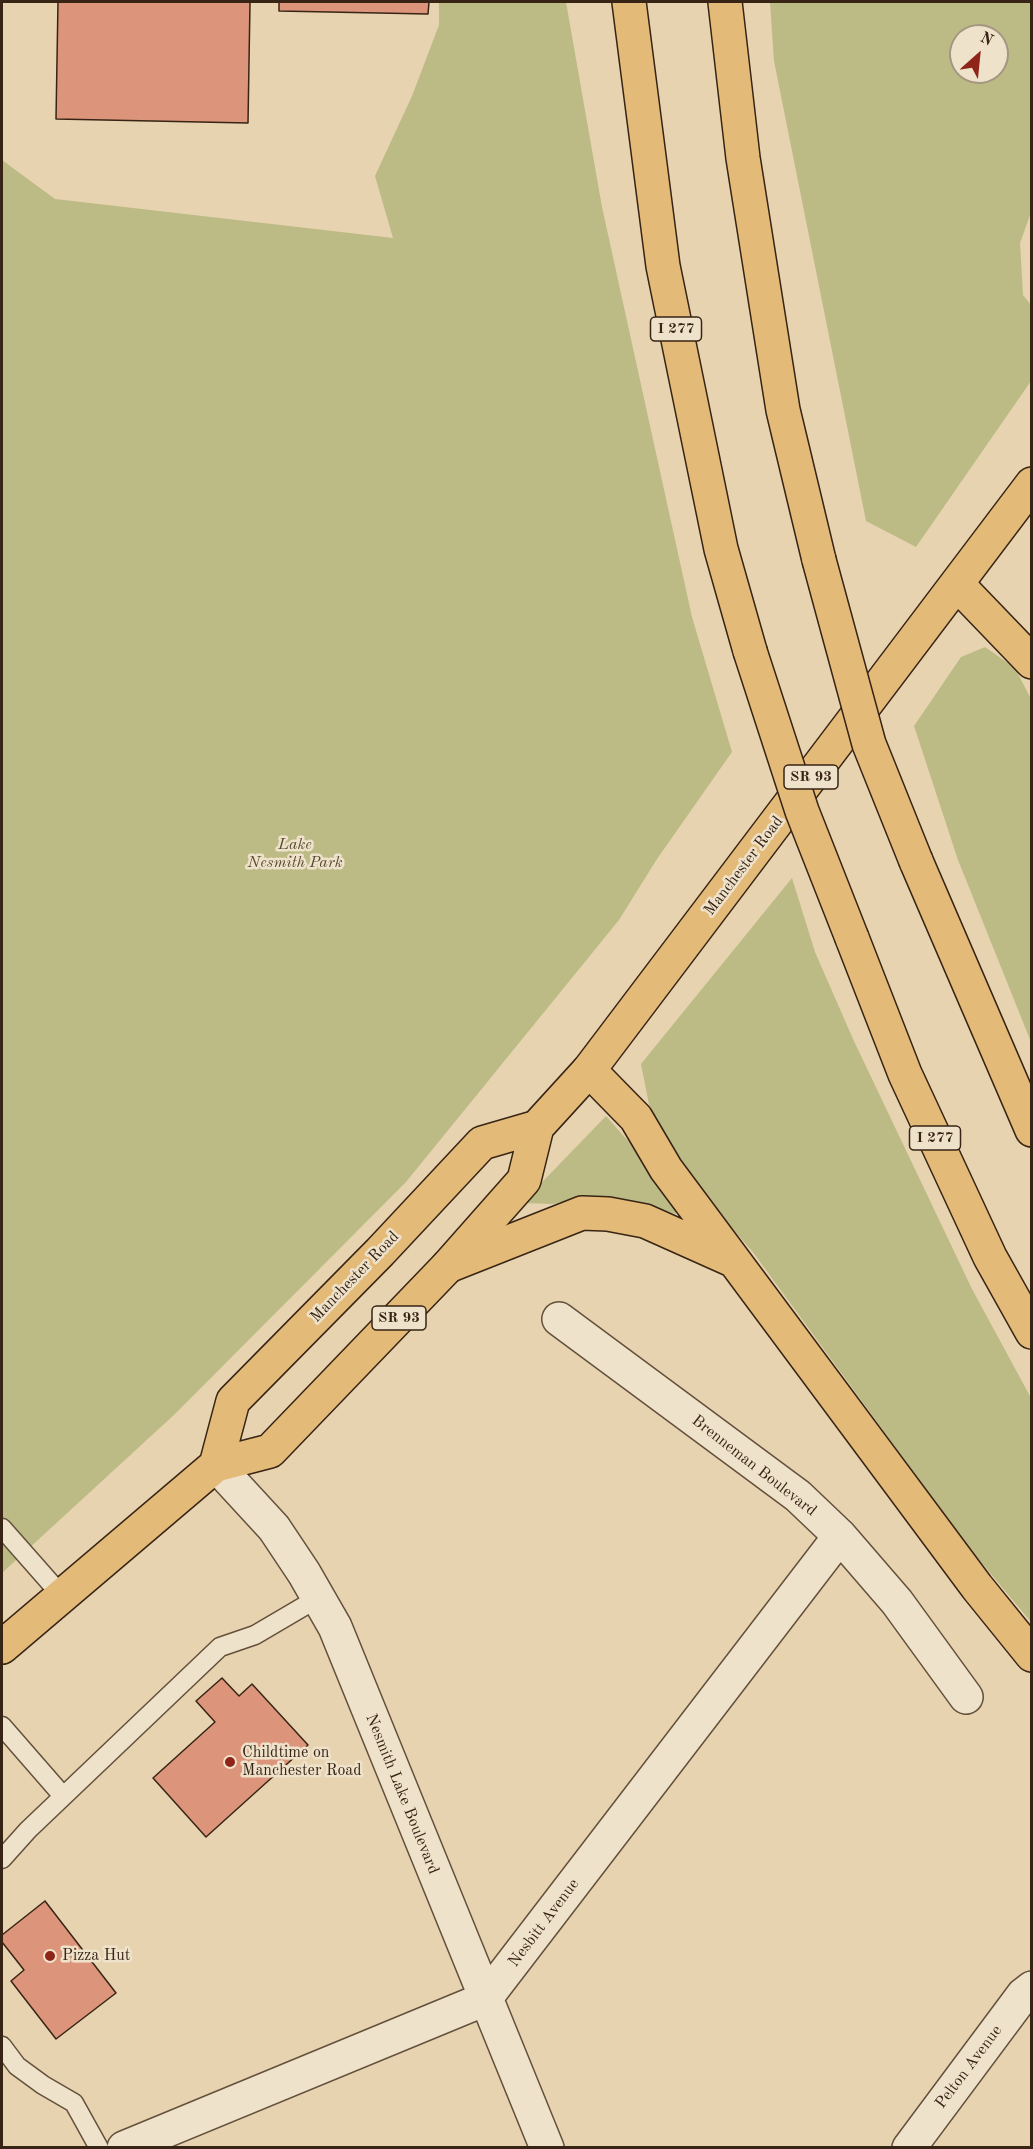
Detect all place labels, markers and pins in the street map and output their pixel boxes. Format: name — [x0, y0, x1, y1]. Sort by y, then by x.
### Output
place label: Childtime on Manchester Road — [242, 1743, 362, 1781]
marker: Childtime on Manchester Road — [223, 1755, 237, 1769]
place label: Pizza Hut — [62, 1946, 130, 1966]
marker: Pizza Hut — [43, 1949, 57, 1963]

